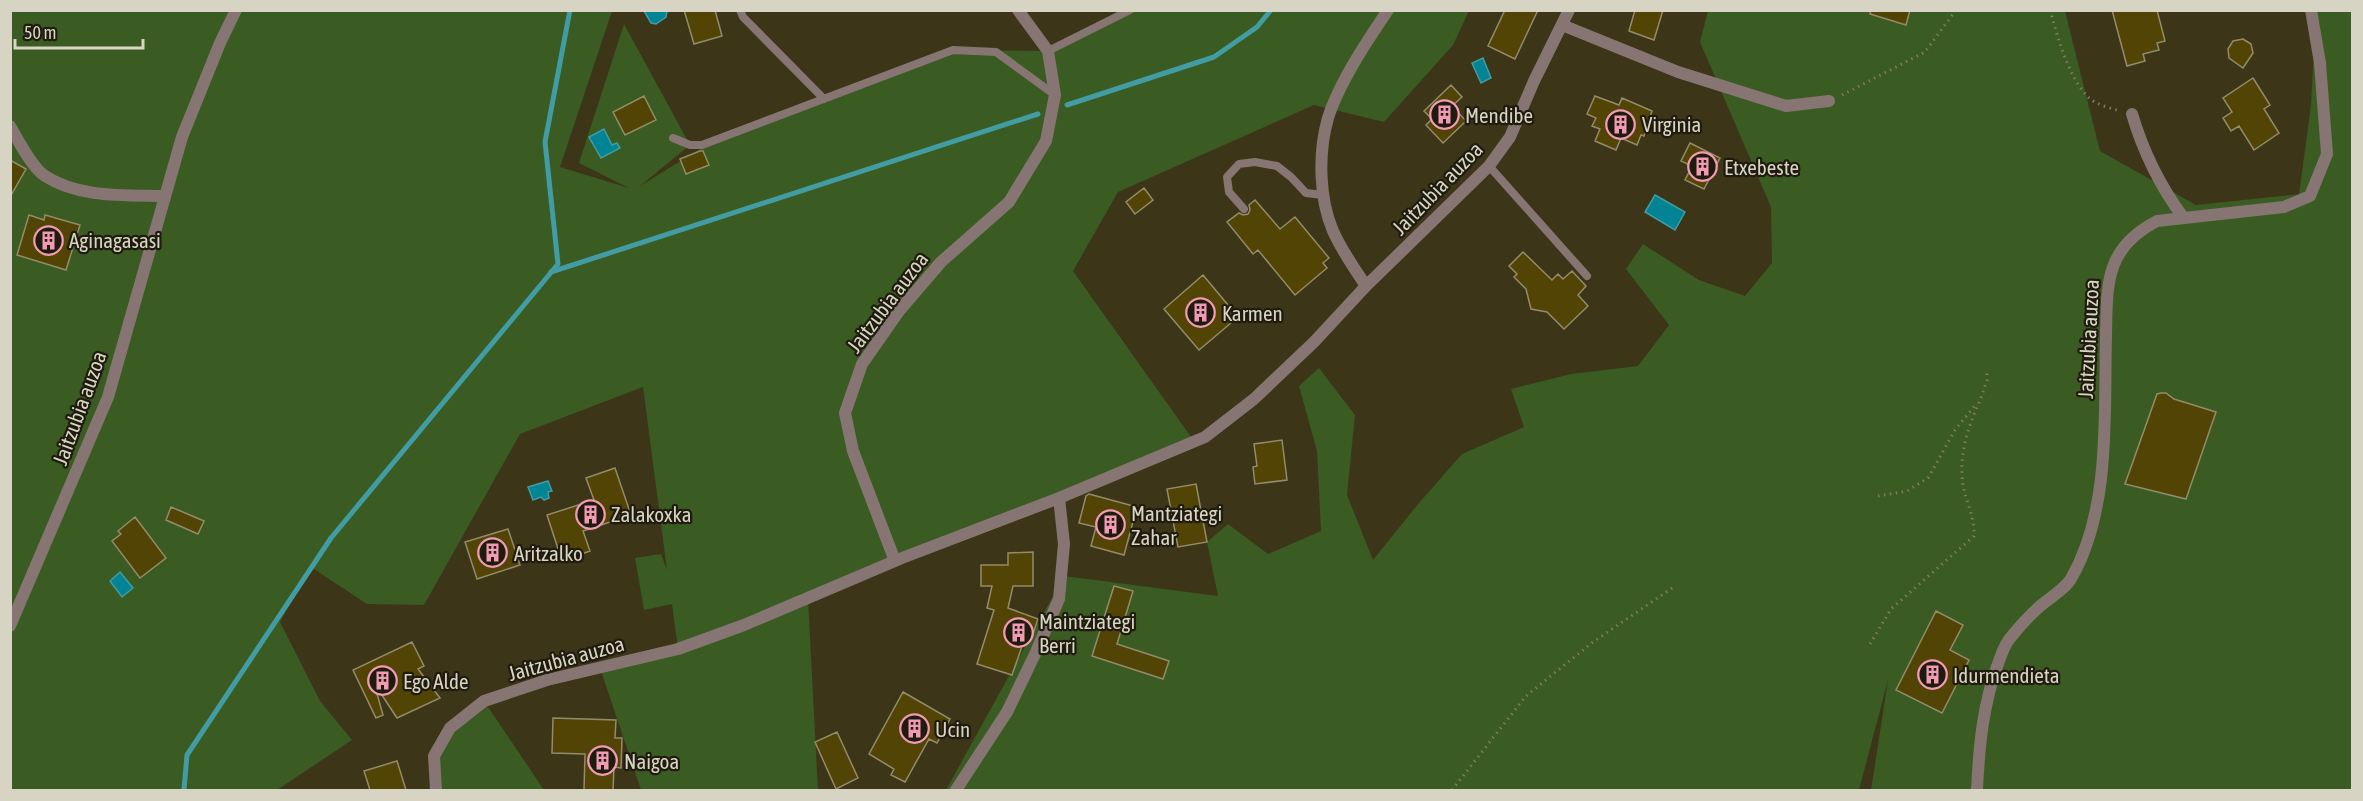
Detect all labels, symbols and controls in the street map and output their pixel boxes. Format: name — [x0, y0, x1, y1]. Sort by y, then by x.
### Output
scale bar — [15, 12, 142, 50]
text: 50 m — [24, 22, 56, 43]
building icon: Mendibe — [1428, 99, 1460, 131]
place label: Mendibe — [1465, 103, 1533, 127]
building icon: Virginia — [1605, 108, 1637, 140]
place label: Virginia — [1642, 112, 1701, 136]
street label: Jaitzubia auzoa — [1387, 137, 1487, 239]
building icon: Etxebeste — [1687, 151, 1719, 183]
place label: Etxebeste — [1724, 155, 1799, 179]
building icon: Aginagasasi — [32, 224, 64, 256]
place label: Aginagasasi — [69, 228, 161, 252]
street label: Jaitzubia auzoa — [841, 247, 933, 357]
street label: Jaitzubia auzoa — [2073, 279, 2103, 399]
building icon: Karmen — [1185, 297, 1217, 329]
place label: Karmen — [1222, 301, 1283, 325]
street label: Jaitzubia auzoa — [47, 348, 111, 468]
building icon: Zalakoxka — [574, 498, 606, 530]
place label: Mantziategi Zahar — [1131, 501, 1222, 549]
place label: Zalakoxka — [611, 502, 692, 526]
building icon: Mantziategi Zahar — [1094, 509, 1126, 541]
building icon: Aritzalko — [477, 537, 509, 569]
place label: Aritzalko — [514, 541, 583, 565]
place label: Maintziategi Berri — [1039, 609, 1135, 657]
building icon: Maintziategi Berri — [1002, 617, 1034, 649]
street label: Jaitzubia auzoa — [505, 631, 627, 685]
building icon: Idurmendieta — [1916, 659, 1948, 691]
place label: Idurmendieta — [1953, 663, 2060, 687]
building icon: Ego Alde — [366, 665, 398, 697]
place label: Ego Alde — [403, 669, 468, 693]
building icon: Ucin — [898, 713, 930, 745]
place label: Ucin — [935, 717, 970, 741]
building icon: Naigoa — [587, 745, 619, 777]
place label: Naigoa — [624, 749, 679, 773]

